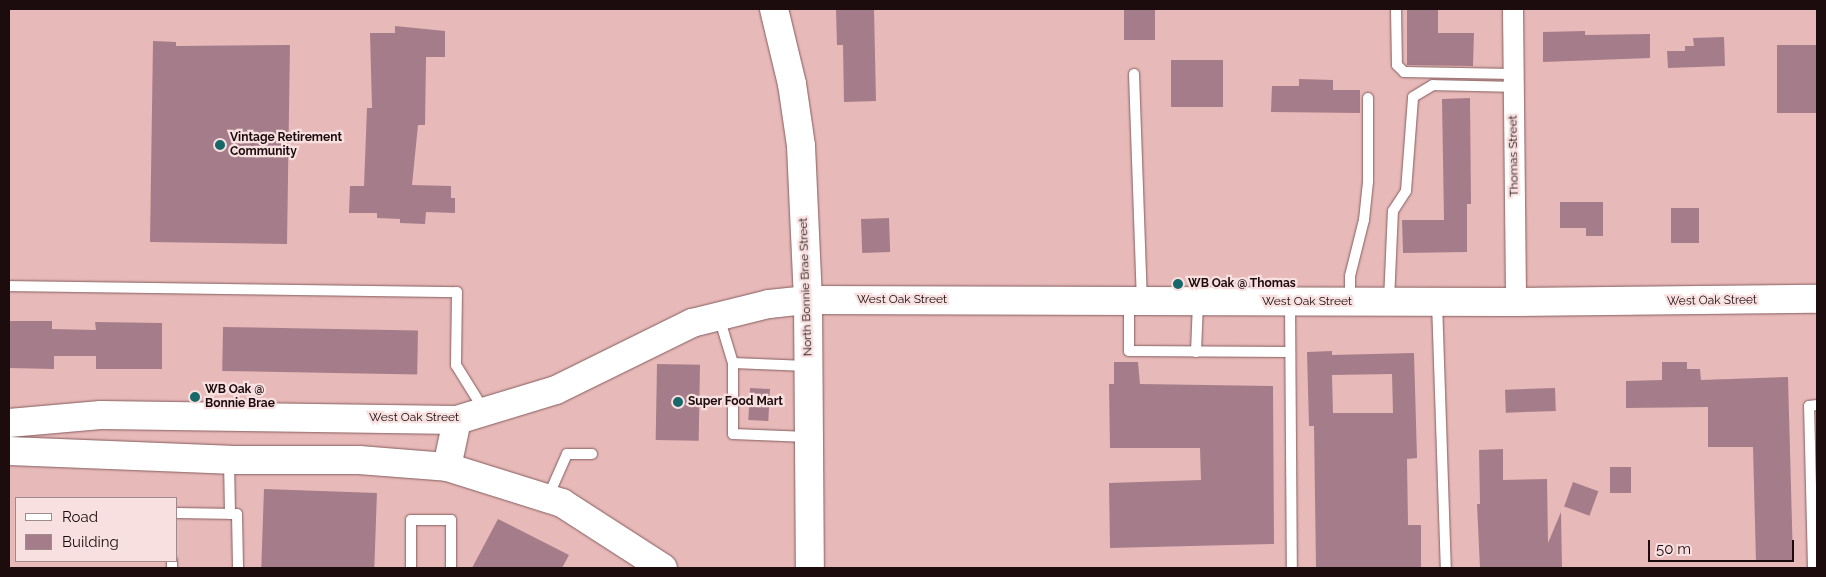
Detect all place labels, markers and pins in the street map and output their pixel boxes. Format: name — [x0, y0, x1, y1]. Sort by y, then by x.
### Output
place label: Vintage Retirement Community — [230, 131, 342, 159]
marker: Vintage Retirement Community — [214, 139, 226, 151]
place label: WB Oak @ Thomas — [1188, 277, 1296, 291]
marker: WB Oak @ Thomas — [1172, 278, 1184, 290]
place label: WB Oak @ Bonnie Brae — [205, 383, 275, 411]
marker: WB Oak @ Bonnie Brae — [189, 391, 201, 403]
place label: Super Food Mart — [688, 395, 783, 409]
marker: Super Food Mart — [672, 396, 684, 408]

